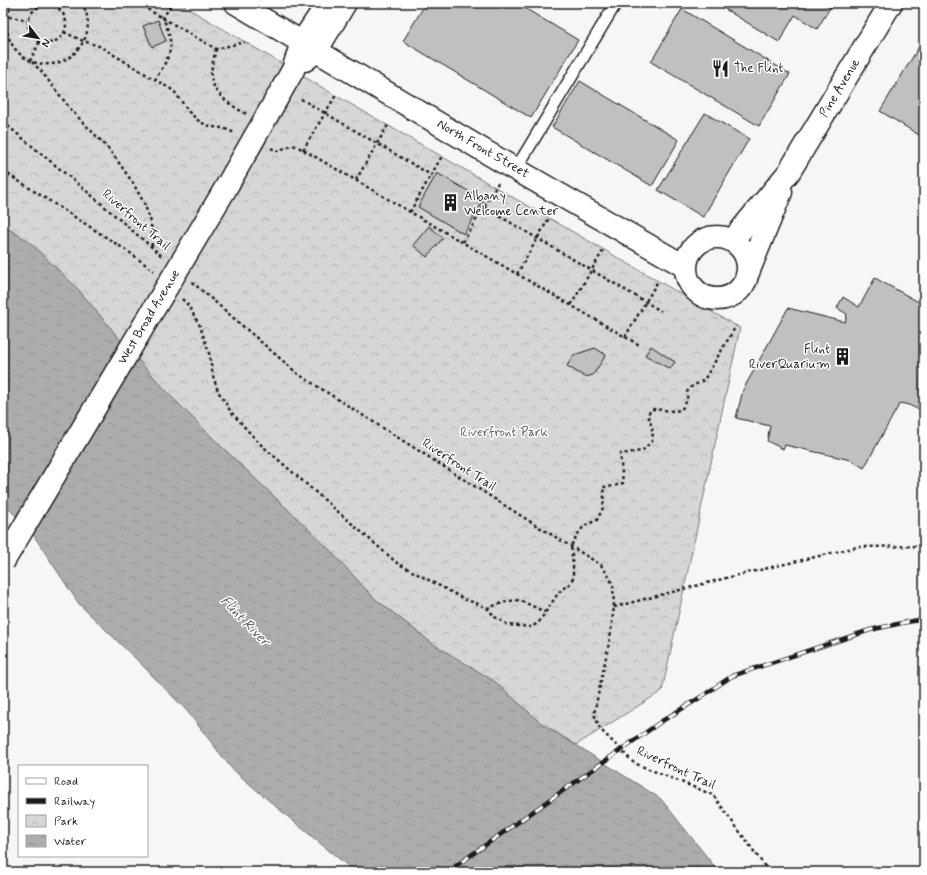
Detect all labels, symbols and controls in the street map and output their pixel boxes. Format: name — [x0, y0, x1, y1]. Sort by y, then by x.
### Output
north arrow — [18, 18, 58, 58]
text: N — [38, 36, 54, 49]
street label: Pine Avenue — [816, 56, 864, 120]
restaurant icon: The Flint — [711, 58, 731, 78]
place label: The Flint — [734, 60, 784, 77]
street label: North Front Street — [434, 116, 532, 182]
street label: Riverfront Trail — [98, 186, 174, 254]
place label: Albany Welcome Center — [464, 188, 559, 220]
building icon: Albany Welcome Center — [441, 193, 461, 213]
street label: West Broad Avenue — [114, 266, 184, 367]
place label: Flint RiverQuarium — [749, 341, 830, 373]
building icon: Flint RiverQuarium — [833, 346, 853, 366]
park label: Riverfront Park — [460, 424, 549, 441]
street label: Riverfront Trail — [419, 435, 499, 495]
water label: Flint River — [217, 592, 275, 652]
street label: Riverfront Trail — [634, 742, 718, 794]
legend — [18, 765, 148, 857]
text: Road — [54, 774, 78, 790]
text: Railway — [54, 794, 96, 810]
text: Park — [54, 814, 78, 830]
text: Water — [54, 834, 86, 850]

